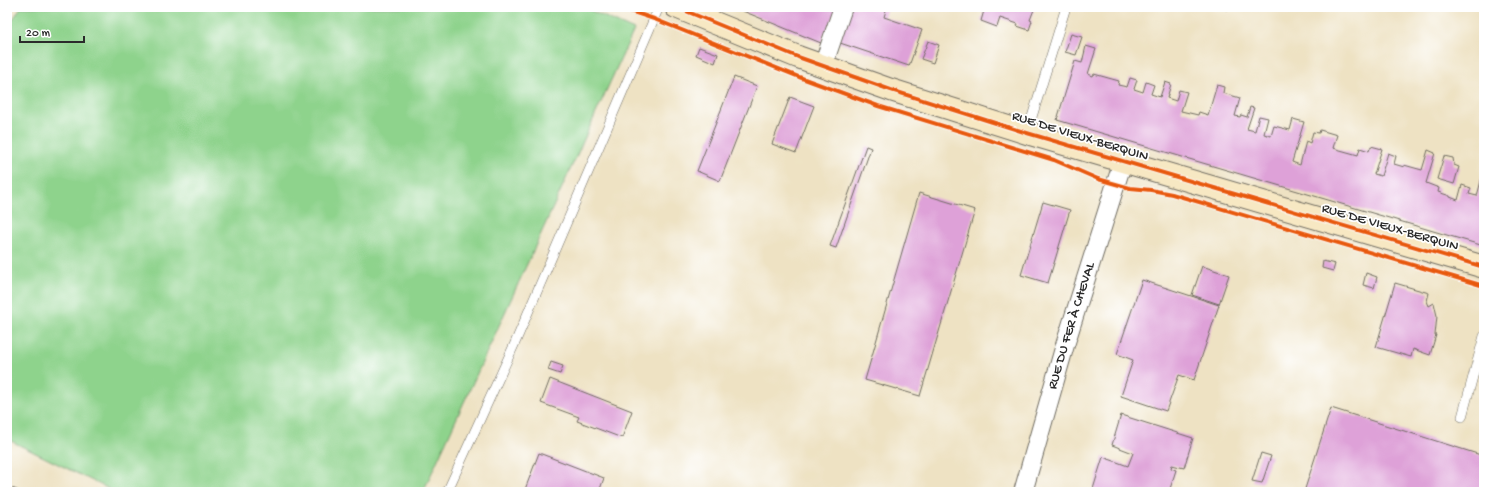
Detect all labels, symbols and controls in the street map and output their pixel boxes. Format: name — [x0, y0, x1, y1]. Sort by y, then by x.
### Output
scale bar — [20, 18, 84, 44]
text: 20 m — [26, 27, 51, 41]
street label: RUE DE VIEUX-BERQUIN — [1010, 108, 1150, 166]
street label: RUE DE VIEUX-BERQUIN — [1320, 200, 1460, 256]
street label: RUE DU FER À CHEVAL — [1044, 260, 1099, 391]

